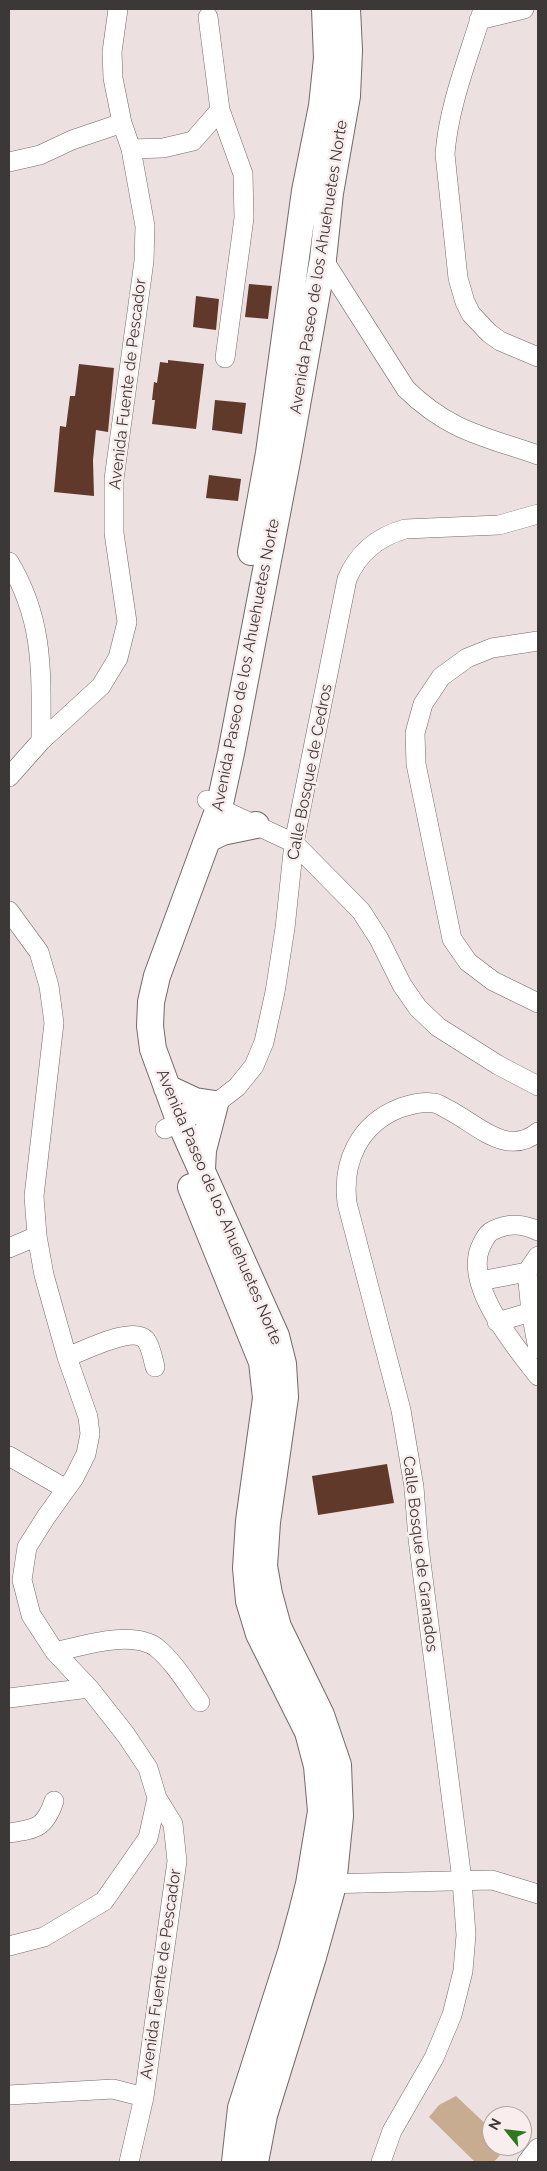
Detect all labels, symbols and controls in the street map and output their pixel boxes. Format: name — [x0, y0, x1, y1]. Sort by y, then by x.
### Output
street label: Avenida Paseo de los Ahuehuetes Norte — [286, 119, 352, 415]
street label: Avenida Fuente de Pescador — [106, 278, 150, 490]
street label: Avenida Paseo de los Ahuehuetes Norte — [208, 517, 284, 813]
street label: Calle Bosque de Cedros — [284, 682, 336, 862]
street label: Avenida Paseo de los Ahuehuetes Norte — [152, 1066, 286, 1348]
street label: Calle Bosque de Granados — [398, 1455, 442, 1653]
street label: Avenida Fuente de Pescador — [137, 1868, 185, 2080]
north arrow — [482, 2106, 532, 2156]
text: N — [485, 2116, 504, 2133]

